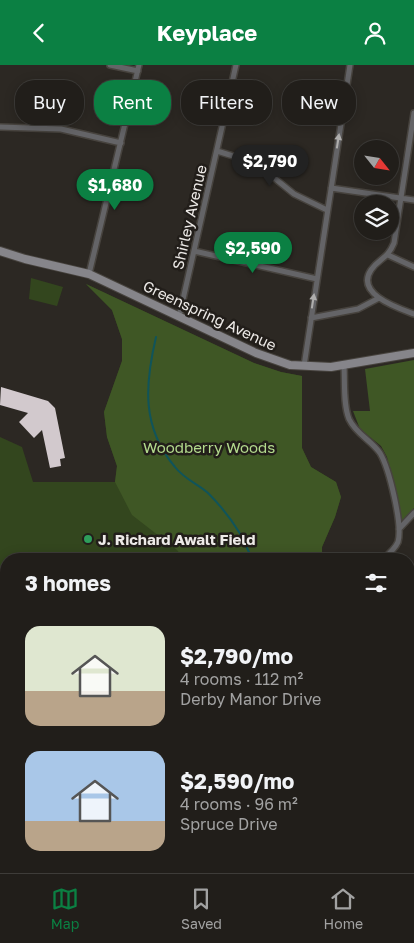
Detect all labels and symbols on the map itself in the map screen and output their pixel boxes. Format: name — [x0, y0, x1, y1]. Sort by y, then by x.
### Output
one-way arrow — [334, 132, 342, 148]
north arrow — [354, 140, 399, 185]
pin: $2,790 — [229, 145, 311, 187]
street label: Shirley Avenue — [168, 163, 210, 271]
pin: $1,680 — [74, 169, 156, 211]
pin: $2,590 — [212, 231, 294, 274]
street label: Greenspring Avenue — [140, 276, 280, 354]
one-way arrow — [310, 293, 318, 309]
park label: Woodberry Woods — [143, 438, 275, 456]
place label: J. Richard Awalt Field — [98, 530, 256, 548]
marker: J. Richard Awalt Field — [82, 533, 94, 545]

